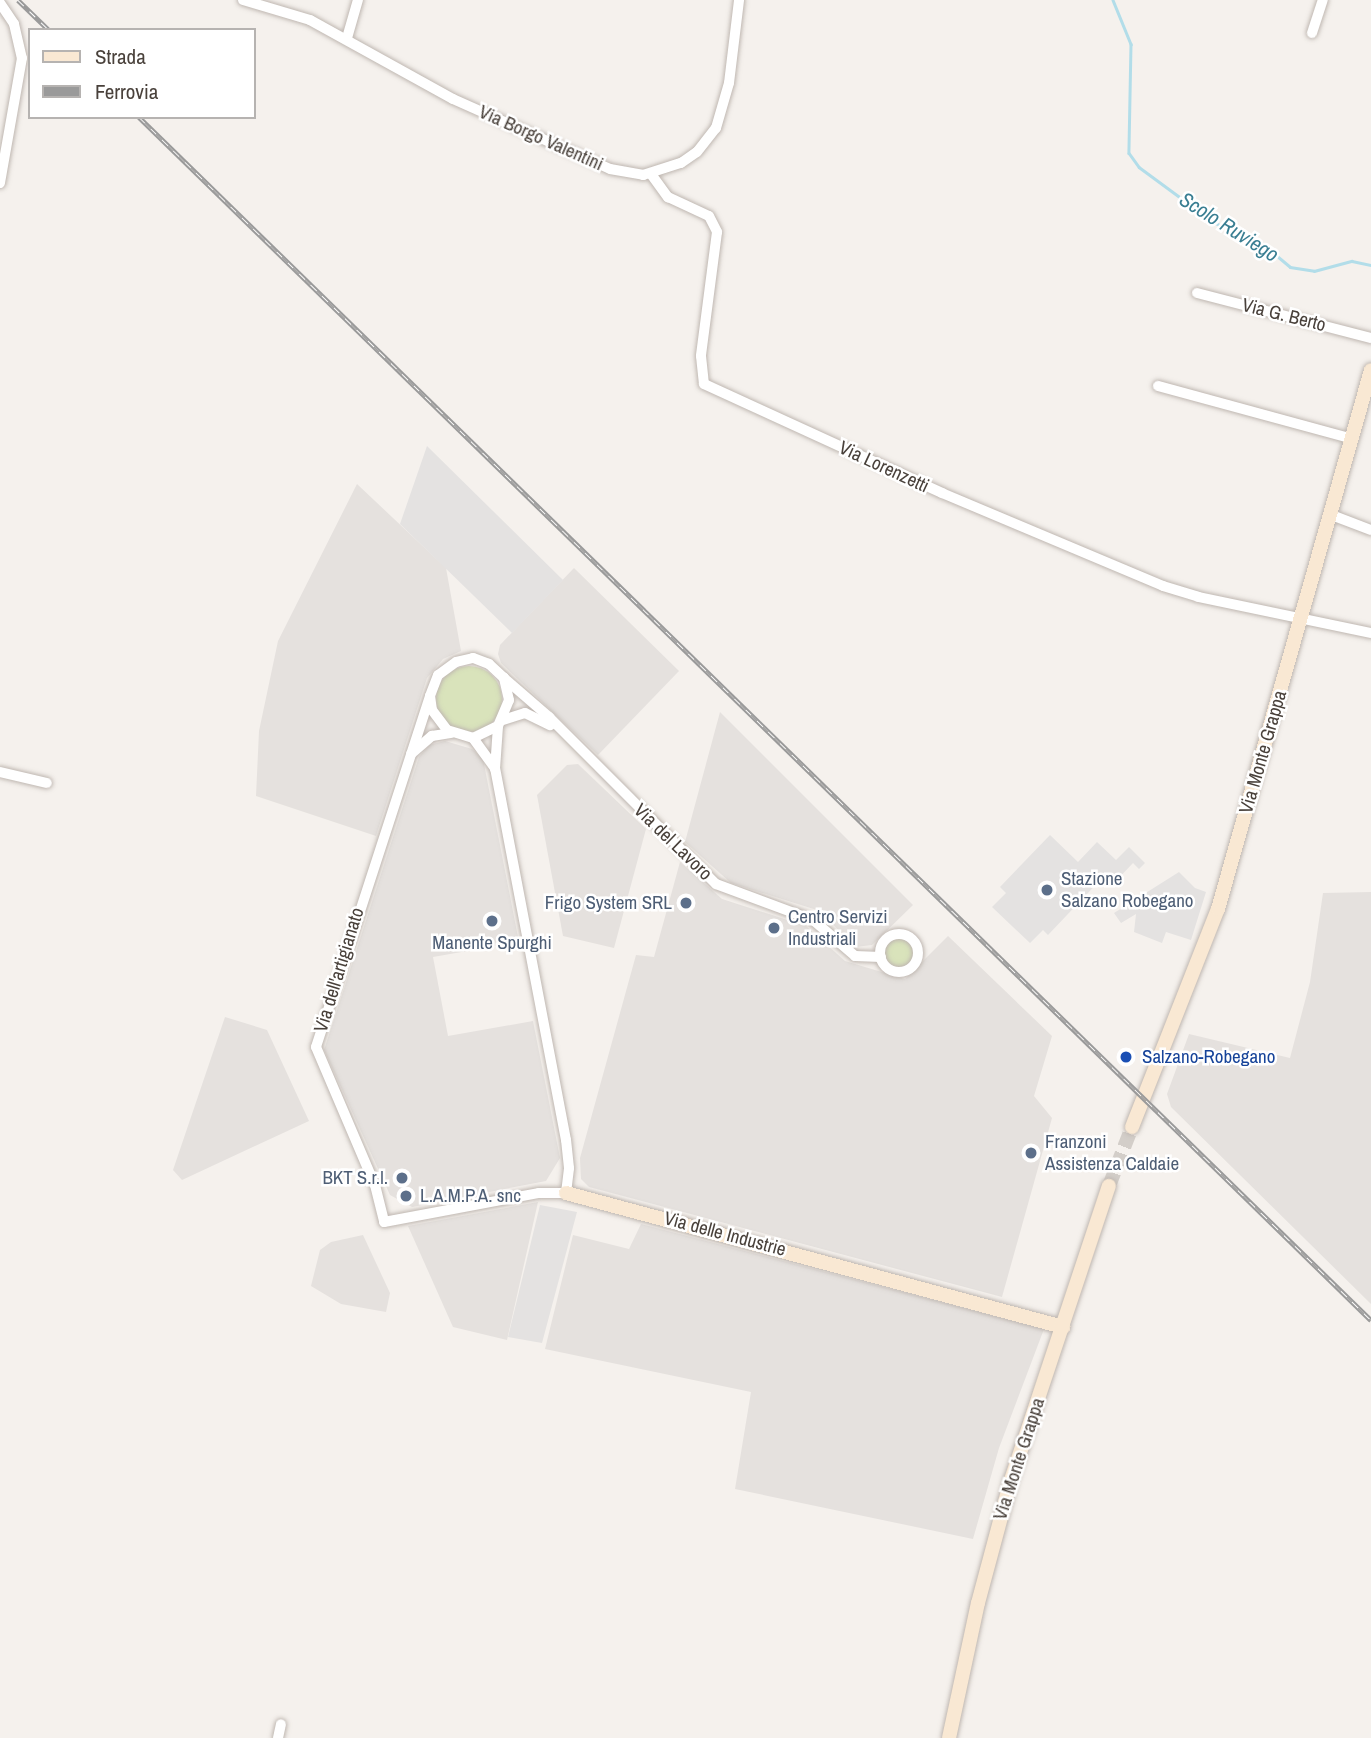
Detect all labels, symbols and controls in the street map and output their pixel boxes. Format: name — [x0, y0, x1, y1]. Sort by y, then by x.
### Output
legend — [28, 28, 256, 119]
text: Strada — [95, 42, 146, 71]
text: Ferrovia — [95, 77, 158, 106]
street label: Via Borgo Valentini — [475, 100, 607, 176]
water label: Scolo Ruviego — [1175, 187, 1283, 267]
street label: Via G. Berto — [1240, 294, 1328, 336]
street label: Via Lorenzetti — [835, 436, 933, 498]
street label: Via Monte Grappa — [1235, 688, 1291, 816]
street label: Via del Lavoro — [629, 799, 717, 885]
place label: Stazione Salzano Robegano — [1061, 868, 1194, 912]
marker: Stazione Salzano Robegano — [1039, 882, 1055, 898]
place label: Frigo System SRL — [545, 892, 672, 914]
marker: Frigo System SRL — [678, 895, 694, 911]
street label: Via dell'artigianato — [309, 905, 369, 1035]
place label: Centro Servizi Industriali — [788, 906, 888, 950]
marker: Manente Spurghi — [484, 913, 500, 929]
marker: Centro Servizi Industriali — [766, 920, 782, 936]
place label: Manente Spurghi — [432, 932, 552, 954]
place label: Salzano-Robegano — [1142, 1046, 1275, 1068]
marker: Salzano-Robegano — [1116, 1047, 1136, 1067]
place label: Franzoni Assistenza Caldaie — [1045, 1131, 1179, 1175]
marker: Franzoni Assistenza Caldaie — [1023, 1145, 1039, 1161]
place label: BKT S.r.l. — [322, 1167, 388, 1189]
marker: BKT S.r.l. — [394, 1170, 410, 1186]
place label: L.A.M.P.A. snc — [420, 1185, 521, 1207]
marker: L.A.M.P.A. snc — [398, 1188, 414, 1204]
street label: Via delle Industrie — [662, 1207, 788, 1261]
street label: Via Monte Grappa — [989, 1395, 1049, 1523]

